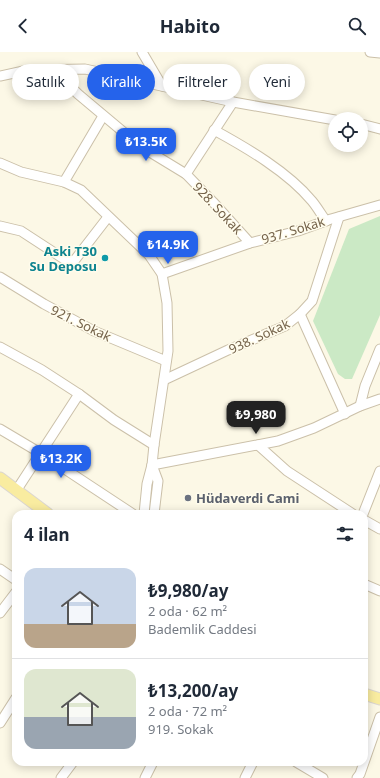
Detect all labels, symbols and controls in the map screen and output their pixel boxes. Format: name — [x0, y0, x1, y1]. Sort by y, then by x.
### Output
text: Habito — [160, 14, 220, 38]
icon: back — [12, 15, 34, 37]
icon: search — [346, 15, 368, 37]
chip: Satılık — [12, 64, 79, 100]
chip: Kiralık — [87, 64, 155, 100]
chip: Filtreler — [163, 64, 241, 100]
chip: Yeni — [249, 64, 305, 100]
map controls — [328, 112, 368, 152]
button: locate — [328, 112, 368, 152]
pin: ₺13.5K — [113, 128, 179, 162]
text: ₺13.5K — [125, 132, 167, 150]
street label: 928. Sokak — [189, 178, 247, 238]
street label: 937. Sokak — [259, 212, 327, 248]
pin: ₺14.9K — [135, 231, 201, 265]
text: ₺14.9K — [147, 235, 189, 253]
place label: Aski T30 Su Deposu — [29, 242, 97, 275]
marker: Aski T30 Su Deposu — [100, 253, 110, 263]
street label: 921. Sokak — [48, 301, 114, 345]
street label: 938. Sokak — [226, 314, 292, 358]
pin: ₺9,980 — [223, 401, 289, 435]
text: ₺9,980 — [236, 405, 276, 423]
pin: ₺13.2K — [28, 445, 94, 479]
text: ₺13.2K — [40, 449, 82, 467]
place label: Hüdaverdi Cami — [196, 489, 299, 507]
marker: Hüdaverdi Cami — [183, 493, 193, 503]
text: 4 ilan — [24, 523, 70, 546]
icon: filters — [334, 523, 356, 545]
text: ₺9,980/ay — [148, 579, 228, 602]
icon: home — [56, 584, 104, 632]
text: 2 oda · 62 m² — [148, 602, 227, 620]
text: Bademlik Caddesi — [148, 620, 257, 638]
text: ₺13,200/ay — [148, 679, 238, 702]
icon: home — [56, 685, 104, 733]
text: 2 oda · 72 m² — [148, 702, 227, 720]
text: 919. Sokak — [148, 720, 213, 738]

